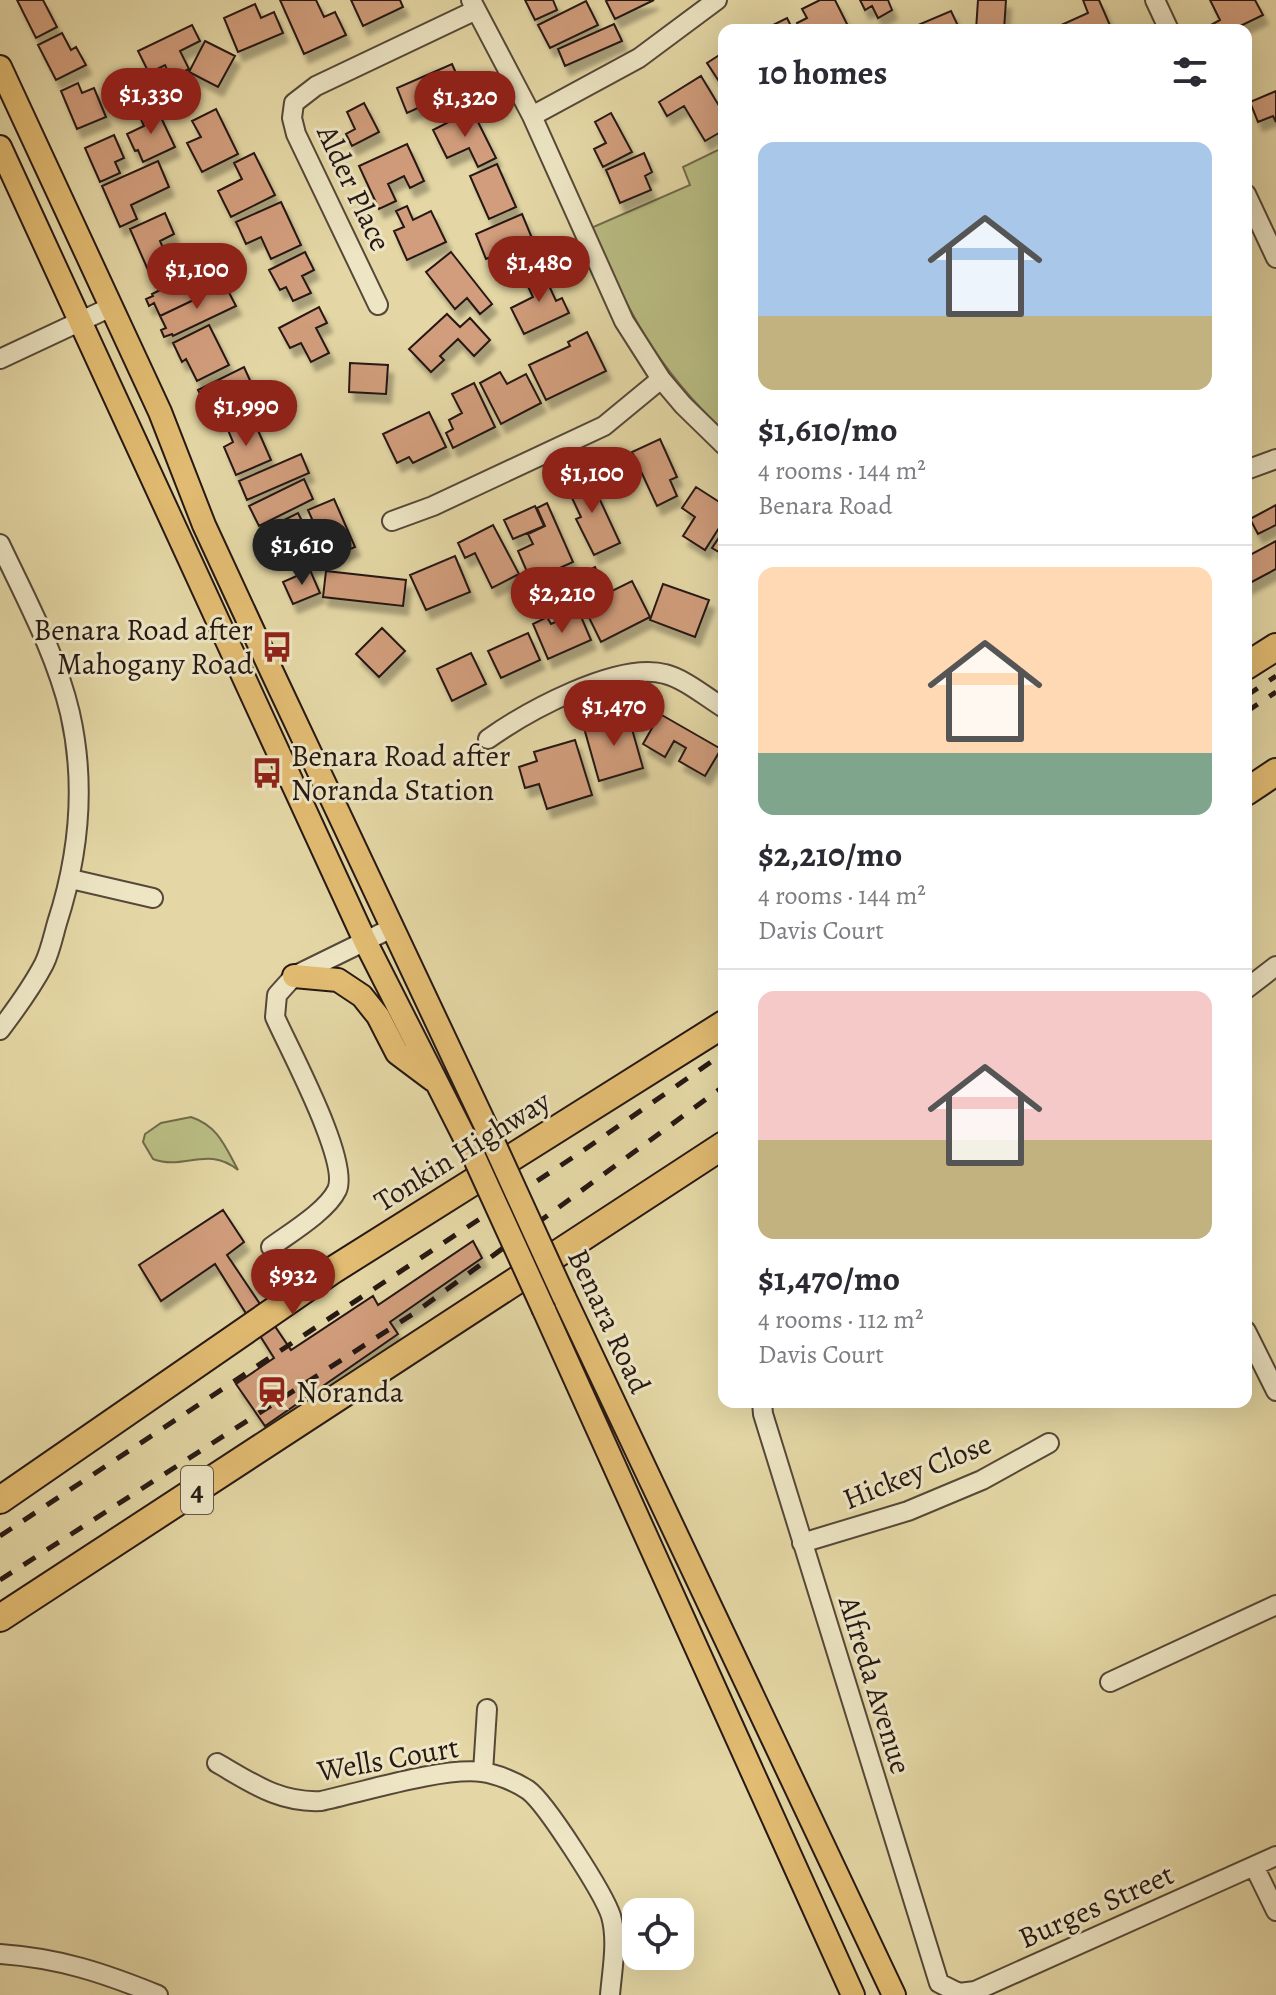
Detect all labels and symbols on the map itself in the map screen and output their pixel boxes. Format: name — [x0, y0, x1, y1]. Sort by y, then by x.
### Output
pin: $1,330 — [86, 68, 216, 136]
pin: $1,320 — [400, 71, 530, 139]
street label: Alder Place — [307, 118, 401, 258]
pin: $1,480 — [474, 236, 604, 304]
pin: $1,100 — [132, 243, 262, 311]
pin: $1,990 — [181, 380, 311, 448]
pin: $1,100 — [527, 447, 657, 515]
pin: $1,610 — [237, 519, 367, 587]
pin: $2,210 — [497, 567, 627, 635]
place label: Benara Road after Mahogany Road — [34, 610, 254, 684]
bus stop icon: Benara Road after Mahogany Road — [260, 630, 294, 664]
pin: $1,470 — [549, 680, 679, 748]
place label: Benara Road after Noranda Station — [291, 736, 510, 810]
bus stop icon: Benara Road after Noranda Station — [250, 756, 284, 790]
street label: Tonkin Highway — [366, 1081, 558, 1221]
street label: Benara Road — [558, 1242, 660, 1401]
pin: $932 — [246, 1249, 340, 1317]
place label: Noranda — [296, 1372, 404, 1412]
station icon: Noranda — [255, 1375, 289, 1409]
street label: Hickey Close — [837, 1423, 997, 1519]
road number: 4 — [181, 1466, 213, 1514]
street label: Alfreda Avenue — [829, 1590, 921, 1779]
street label: Wells Court — [313, 1727, 462, 1791]
street label: Burges Street — [1012, 1854, 1180, 1958]

